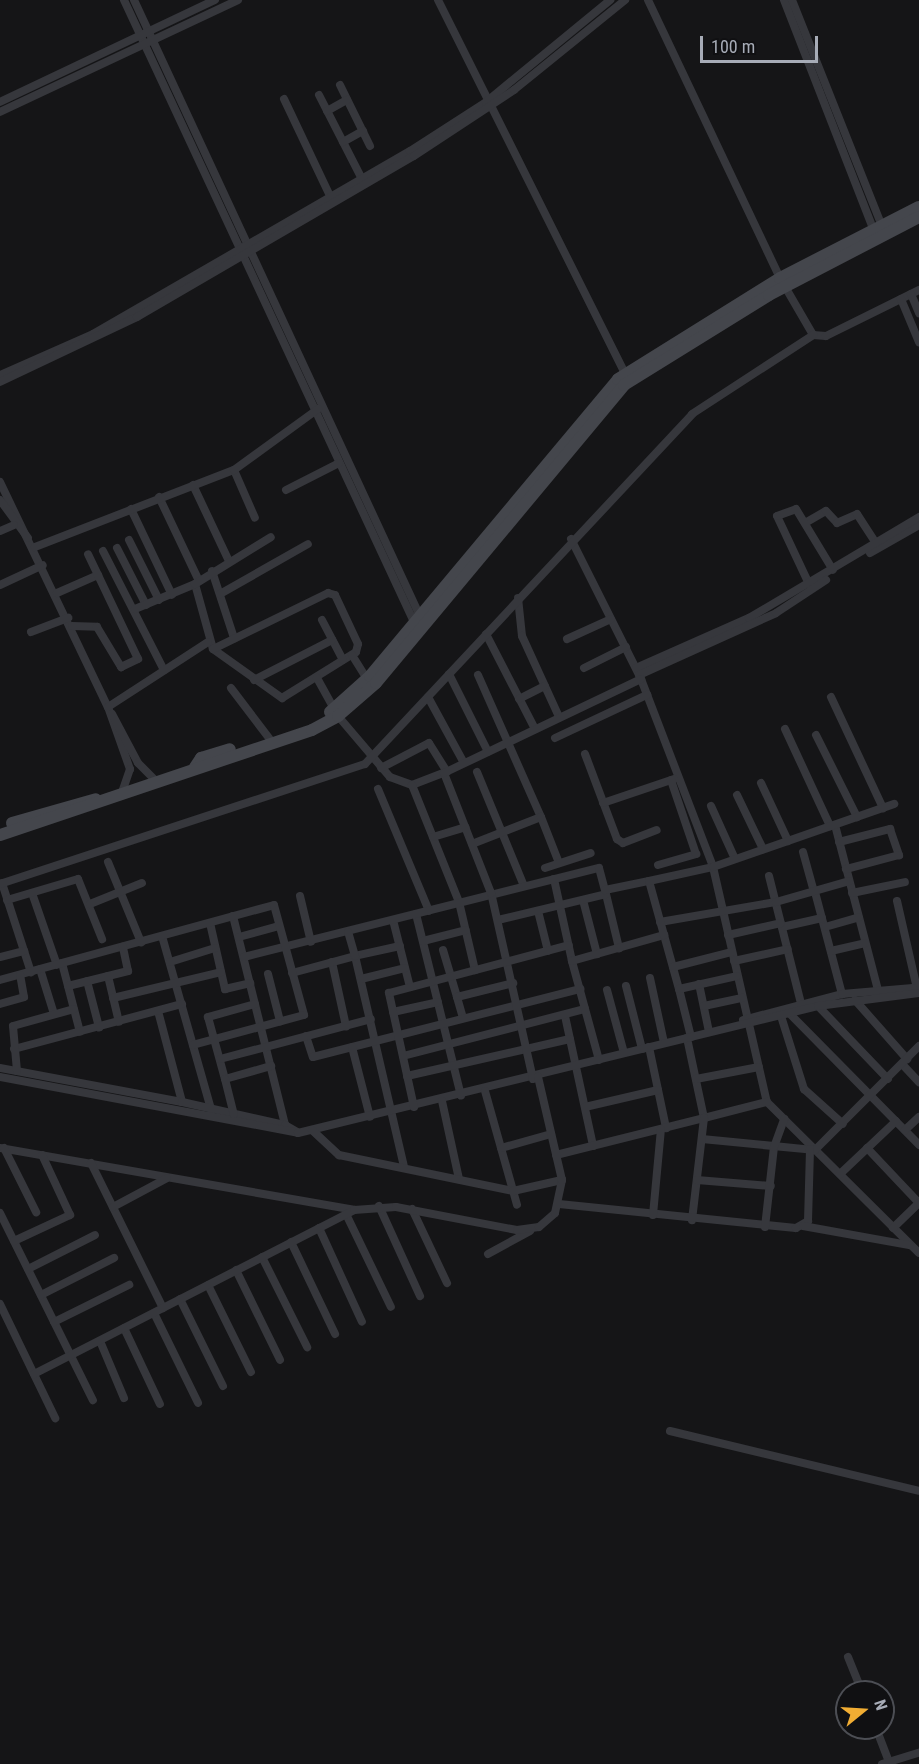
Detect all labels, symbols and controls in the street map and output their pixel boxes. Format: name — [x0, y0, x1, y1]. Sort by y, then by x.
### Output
scale bar — [703, 24, 822, 62]
text: 100 m — [711, 36, 755, 57]
north arrow — [835, 1680, 895, 1740]
text: N — [870, 1697, 891, 1712]

